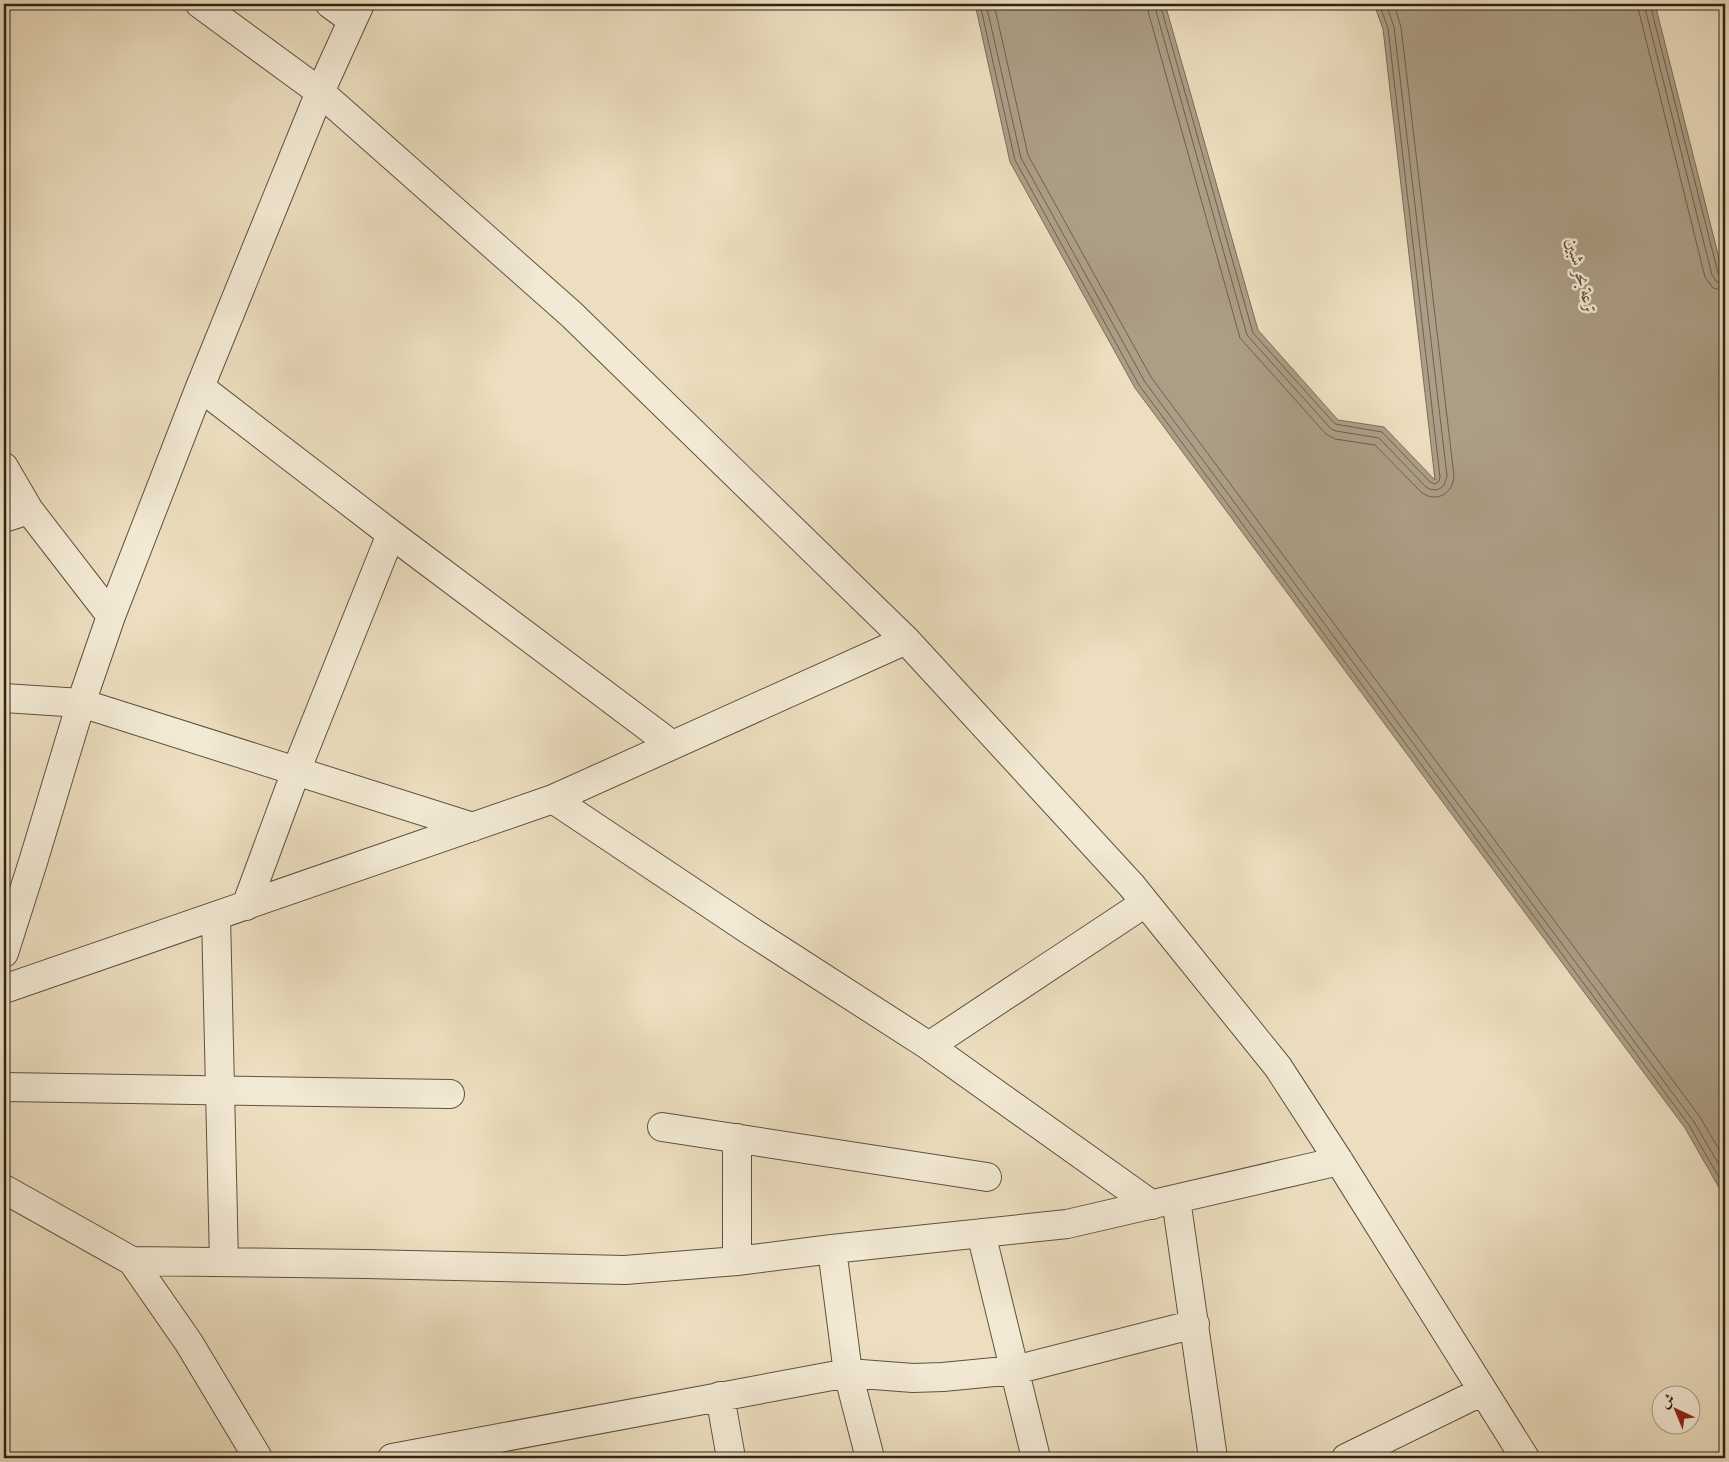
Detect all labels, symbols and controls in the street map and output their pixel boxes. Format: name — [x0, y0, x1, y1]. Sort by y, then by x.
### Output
water label: ترعة بحر شبين — [1560, 235, 1603, 317]
north arrow — [1652, 1384, 1702, 1434]
text: ش — [1656, 1390, 1679, 1413]

